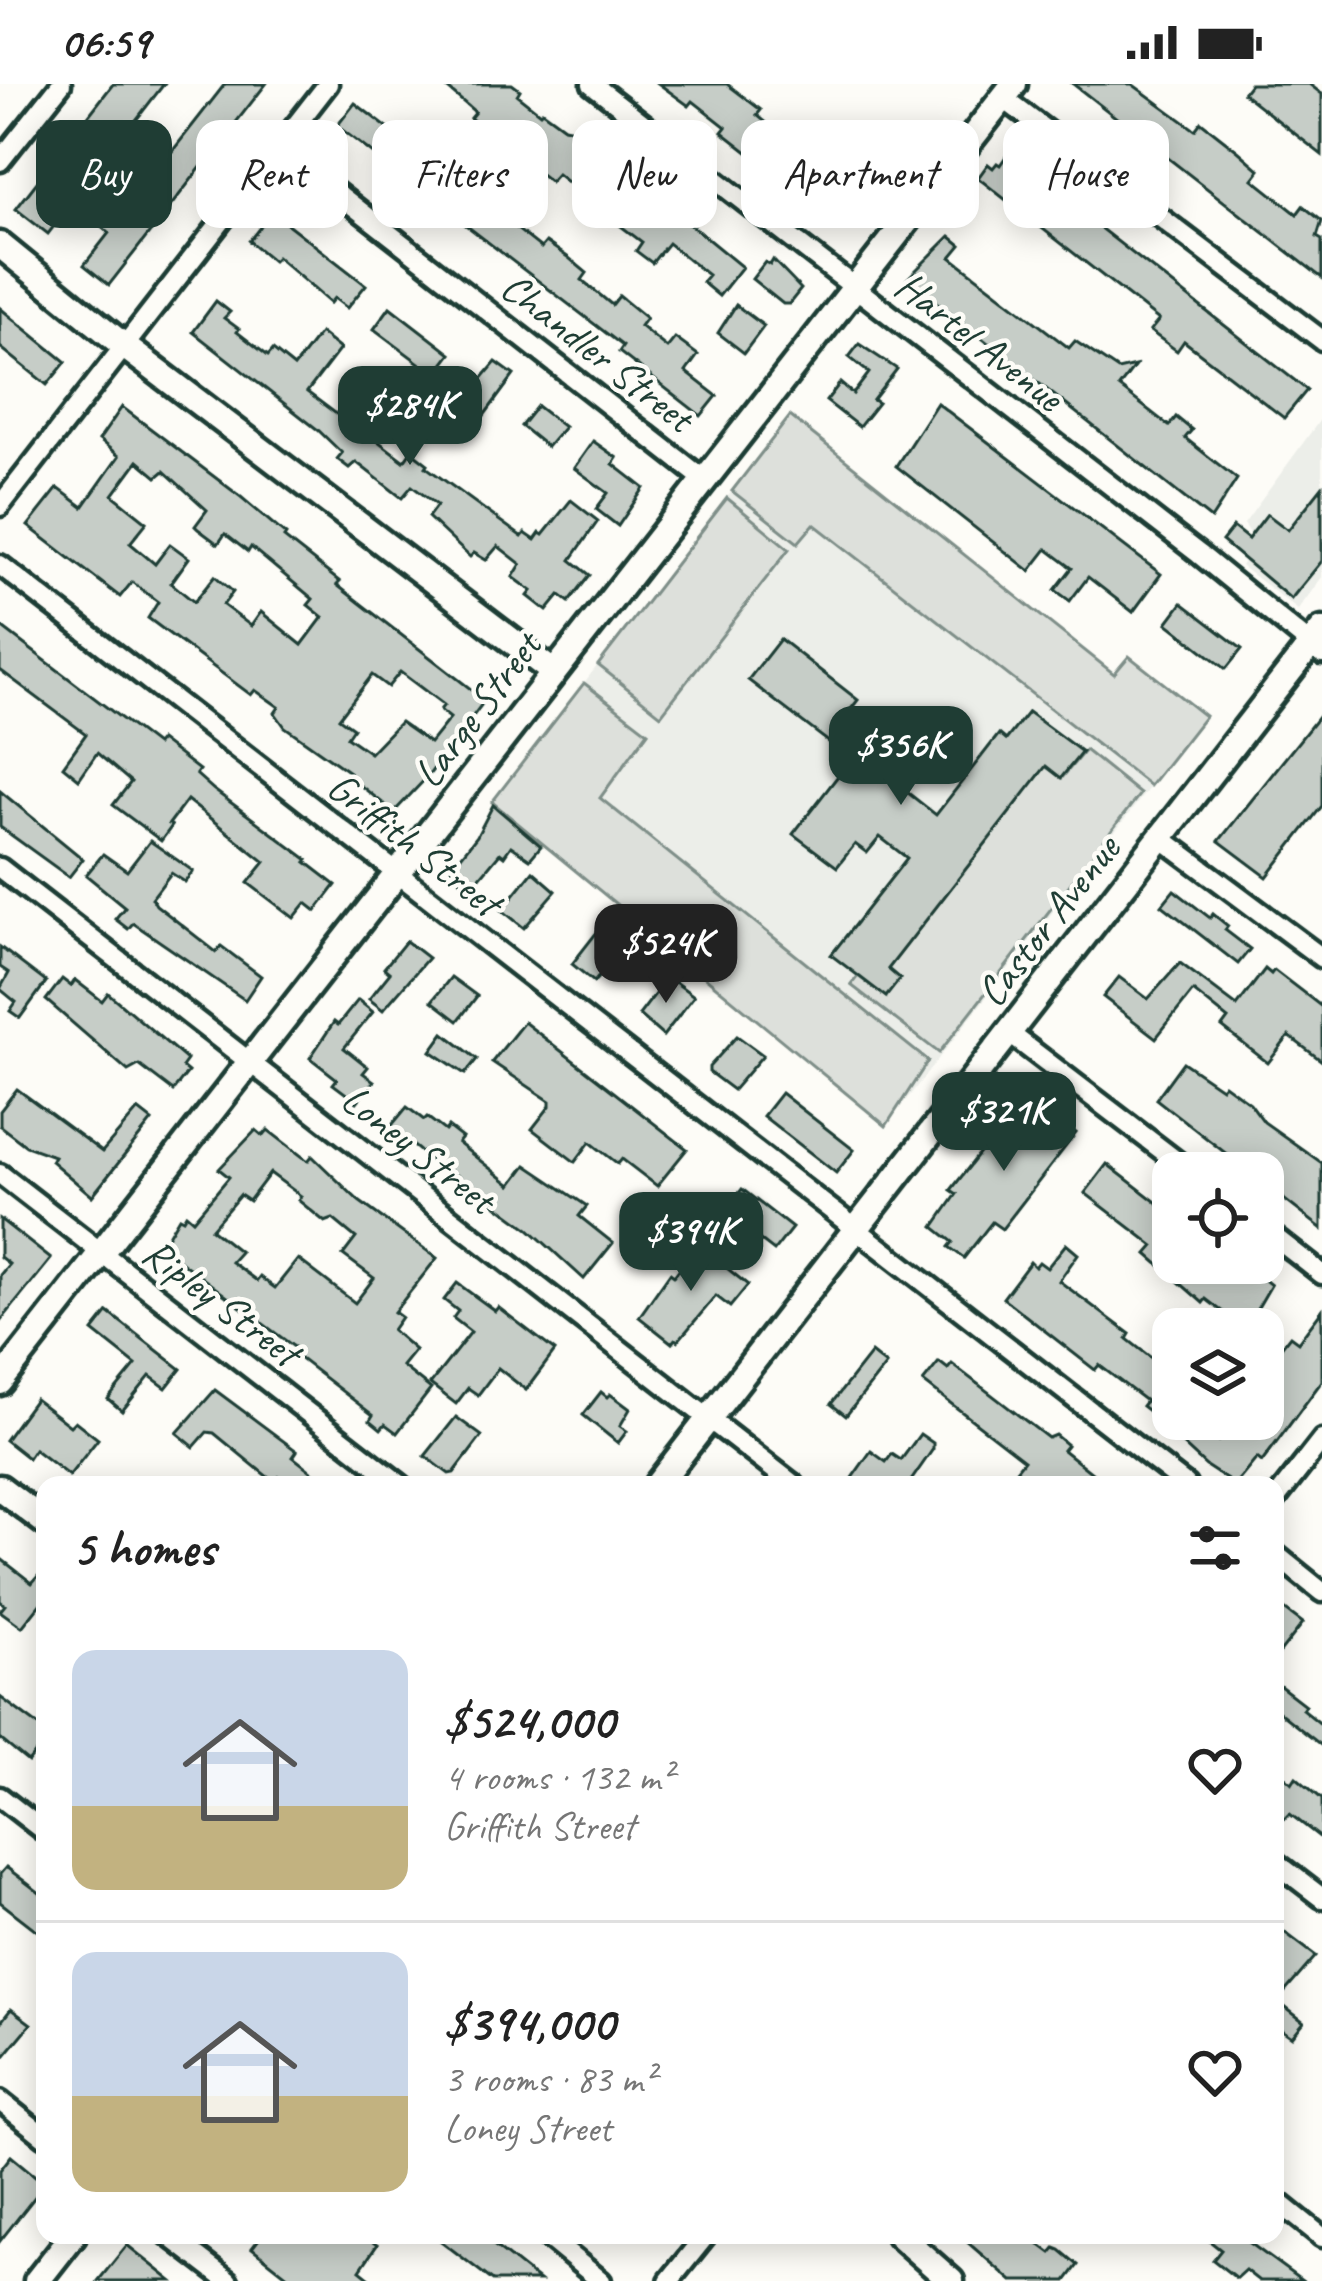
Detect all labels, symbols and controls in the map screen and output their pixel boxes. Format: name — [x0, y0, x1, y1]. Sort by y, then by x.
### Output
text: 06:59 — [60, 14, 150, 71]
chip: Buy — [36, 120, 172, 228]
chip: Rent — [196, 120, 348, 228]
chip: Filters — [372, 120, 548, 228]
chip: New — [572, 120, 717, 228]
chip: Apartment — [741, 120, 979, 228]
chip: House — [1003, 120, 1169, 228]
street label: Hartel Avenue — [885, 259, 1075, 425]
street label: Chandler Street — [490, 261, 707, 446]
pin: $284K — [326, 366, 494, 468]
text: $284K — [365, 380, 455, 429]
street label: Large Street — [402, 619, 555, 798]
pin: $356K — [817, 706, 985, 808]
text: $356K — [856, 720, 946, 769]
street label: Griffith Street — [317, 760, 515, 932]
street label: Castor Avenue — [965, 823, 1133, 1017]
pin: $524K — [582, 904, 750, 1006]
text: $524K — [621, 918, 711, 967]
pin: $321K — [920, 1072, 1088, 1174]
street label: Loney Street — [331, 1073, 509, 1228]
text: $321K — [959, 1086, 1049, 1135]
map controls — [1152, 1152, 1284, 1440]
button: locate — [1152, 1152, 1284, 1284]
pin: $394K — [607, 1192, 775, 1294]
text: $394K — [646, 1206, 736, 1255]
street label: Ripley Street — [132, 1226, 314, 1381]
button: layers — [1152, 1308, 1284, 1440]
icon: filters — [1182, 1515, 1248, 1581]
text: 5 homes — [72, 1516, 215, 1580]
text: $524,000 — [444, 1689, 614, 1753]
icon: home — [168, 1698, 312, 1842]
icon: heart — [1182, 1737, 1248, 1803]
text: 4 rooms · 132 m² — [444, 1753, 672, 1802]
text: Griffith Street — [444, 1802, 635, 1851]
text: $394,000 — [444, 1991, 614, 2055]
icon: home — [168, 2000, 312, 2144]
icon: heart — [1182, 2039, 1248, 2105]
text: 3 rooms · 83 m² — [444, 2055, 655, 2104]
text: Loney Street — [444, 2104, 612, 2153]

